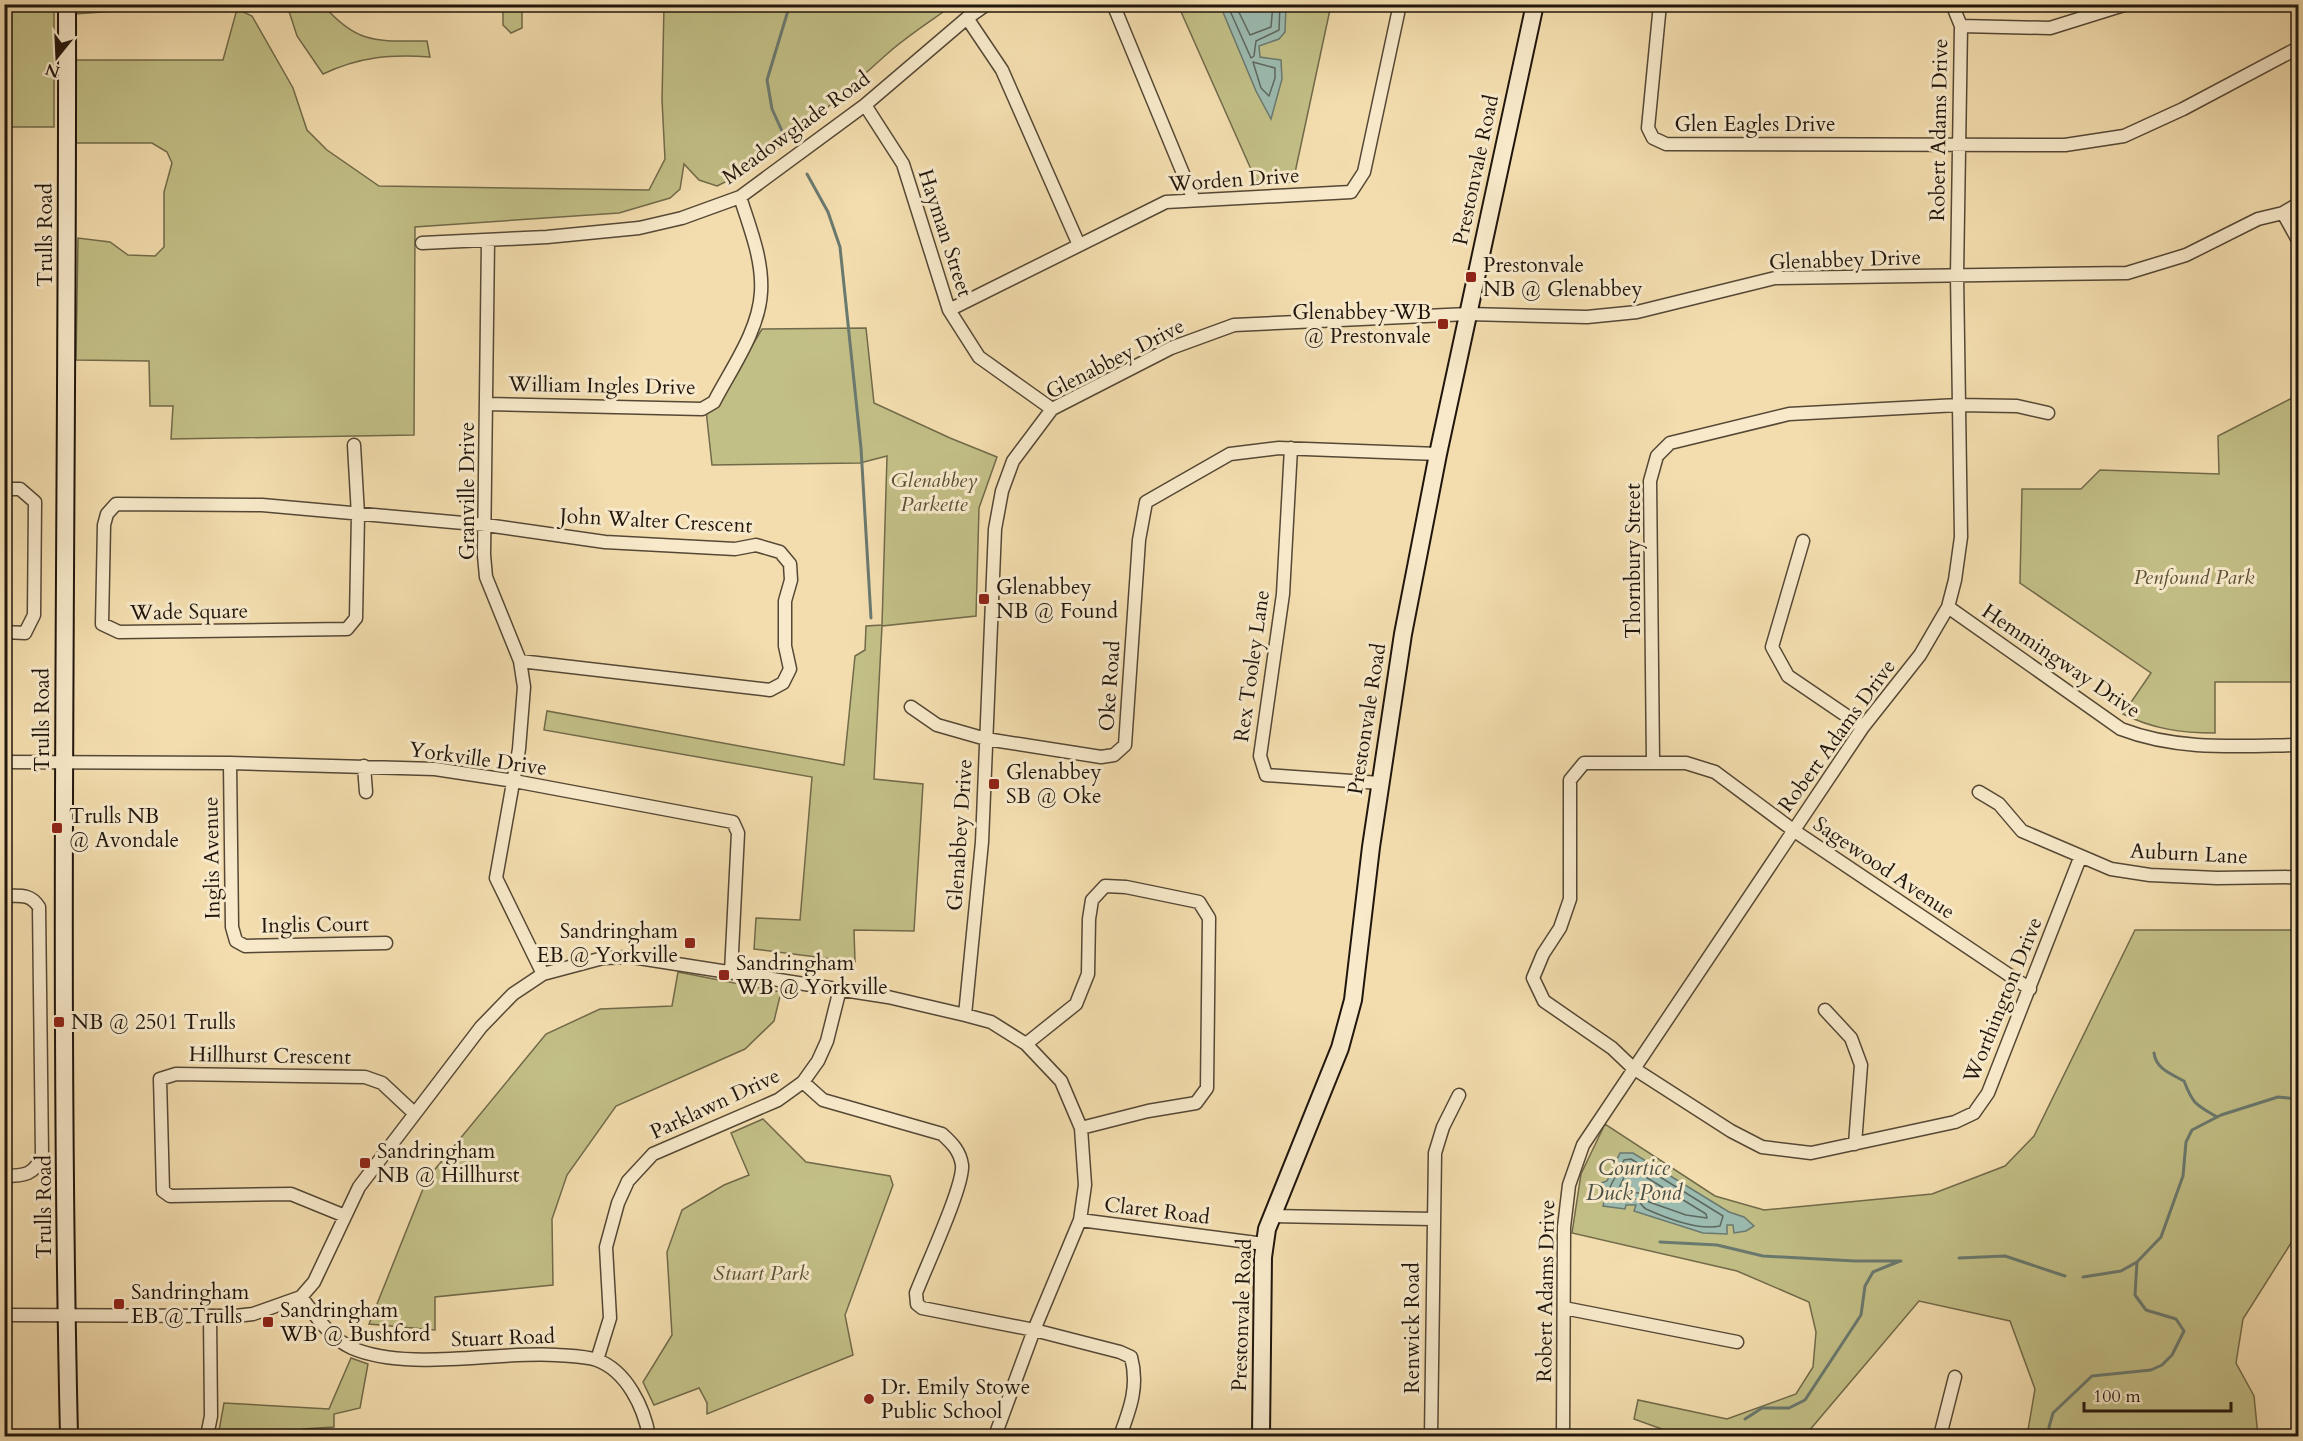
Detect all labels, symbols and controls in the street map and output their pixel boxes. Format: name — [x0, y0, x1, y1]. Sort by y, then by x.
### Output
north arrow — [27, 27, 87, 87]
street label: Robert Adams Drive — [1923, 38, 1955, 222]
text: N — [43, 58, 63, 83]
street label: Meadowglade Road — [716, 64, 876, 192]
street label: Prestonvale Road — [1446, 92, 1506, 248]
street label: Glen Eagles Drive — [1674, 110, 1836, 139]
street label: Worden Drive — [1167, 161, 1300, 199]
street label: Hayman Street — [911, 165, 979, 301]
street label: Trulls Road — [31, 183, 60, 287]
street label: Glenabbey Drive — [1768, 243, 1922, 277]
place label: Prestonvale NB @ Glenabbey — [1483, 251, 1643, 304]
marker: Prestonvale NB @ Glenabbey — [1464, 270, 1478, 284]
place label: Glenabbey WB @ Prestonvale — [1292, 298, 1431, 351]
street label: Glenabbey Drive — [1041, 312, 1189, 406]
marker: Glenabbey WB @ Prestonvale — [1436, 317, 1450, 331]
street label: William Ingles Drive — [507, 370, 696, 402]
street label: Granville Drive — [453, 422, 482, 560]
park label: Glenabbey Parkette — [891, 466, 977, 519]
street label: Thornbury Street — [1619, 483, 1648, 639]
street label: John Walter Crescent — [556, 501, 753, 541]
park label: Penfound Park — [2134, 563, 2255, 592]
place label: Glenabbey NB @ Found — [996, 573, 1118, 626]
street label: Rex Tooley Lane — [1227, 588, 1277, 744]
marker: Glenabbey NB @ Found — [977, 592, 991, 606]
street label: Wade Square — [129, 596, 248, 628]
street label: Hemmingway Drive — [1976, 597, 2146, 725]
street label: Oke Road — [1092, 640, 1128, 732]
street label: Prestonvale Road — [1341, 641, 1393, 797]
street label: Robert Adams Drive — [1771, 653, 1903, 819]
street label: Trulls Road — [28, 668, 57, 772]
street label: Yorkville Drive — [407, 735, 549, 783]
street label: Glenabbey Drive — [940, 758, 980, 912]
place label: Glenabbey SB @ Oke — [1006, 758, 1102, 811]
marker: Glenabbey SB @ Oke — [987, 777, 1001, 791]
street label: Inglis Avenue — [196, 796, 228, 920]
place label: Trulls NB @ Avondale — [69, 802, 179, 855]
street label: Sagewood Avenue — [1807, 810, 1961, 926]
marker: Trulls NB @ Avondale — [50, 821, 64, 835]
street label: Auburn Lane — [2129, 836, 2249, 872]
street label: Inglis Court — [261, 910, 370, 940]
street label: Worthington Drive — [1956, 913, 2049, 1088]
place label: Sandringham EB @ Yorkville — [536, 917, 678, 970]
marker: Sandringham EB @ Yorkville — [683, 936, 697, 950]
place label: Sandringham WB @ Yorkville — [735, 949, 888, 1002]
marker: Sandringham WB @ Yorkville — [717, 968, 731, 982]
place label: NB @ 2501 Trulls — [71, 1008, 236, 1037]
marker: NB @ 2501 Trulls — [52, 1015, 66, 1029]
street label: Hillhurst Crescent — [189, 1040, 352, 1072]
street label: Parklawn Drive — [645, 1061, 785, 1147]
place label: Sandringham NB @ Hillhurst — [377, 1137, 520, 1190]
water label: Courtice Duck Pond — [1586, 1153, 1683, 1208]
street label: Trulls Road — [30, 1155, 59, 1259]
marker: Sandringham NB @ Hillhurst — [358, 1156, 372, 1170]
street label: Claret Road — [1103, 1190, 1211, 1232]
street label: Robert Adams Drive — [1530, 1199, 1562, 1383]
street label: Prestonvale Road — [1225, 1238, 1259, 1392]
park label: Stuart Park — [713, 1259, 809, 1288]
street label: Renwick Road — [1398, 1262, 1427, 1394]
place label: Sandringham EB @ Trulls — [131, 1278, 250, 1331]
place label: Sandringham WB @ Bushford — [279, 1296, 430, 1349]
marker: Sandringham EB @ Trulls — [112, 1297, 126, 1311]
marker: Sandringham WB @ Bushford — [261, 1315, 275, 1329]
street label: Stuart Road — [451, 1322, 555, 1354]
place label: Dr. Emily Stowe Public School — [881, 1373, 1030, 1426]
scale bar — [2084, 1375, 2231, 1413]
text: 100 m — [2093, 1384, 2141, 1409]
marker: Dr. Emily Stowe Public School — [862, 1392, 876, 1406]

